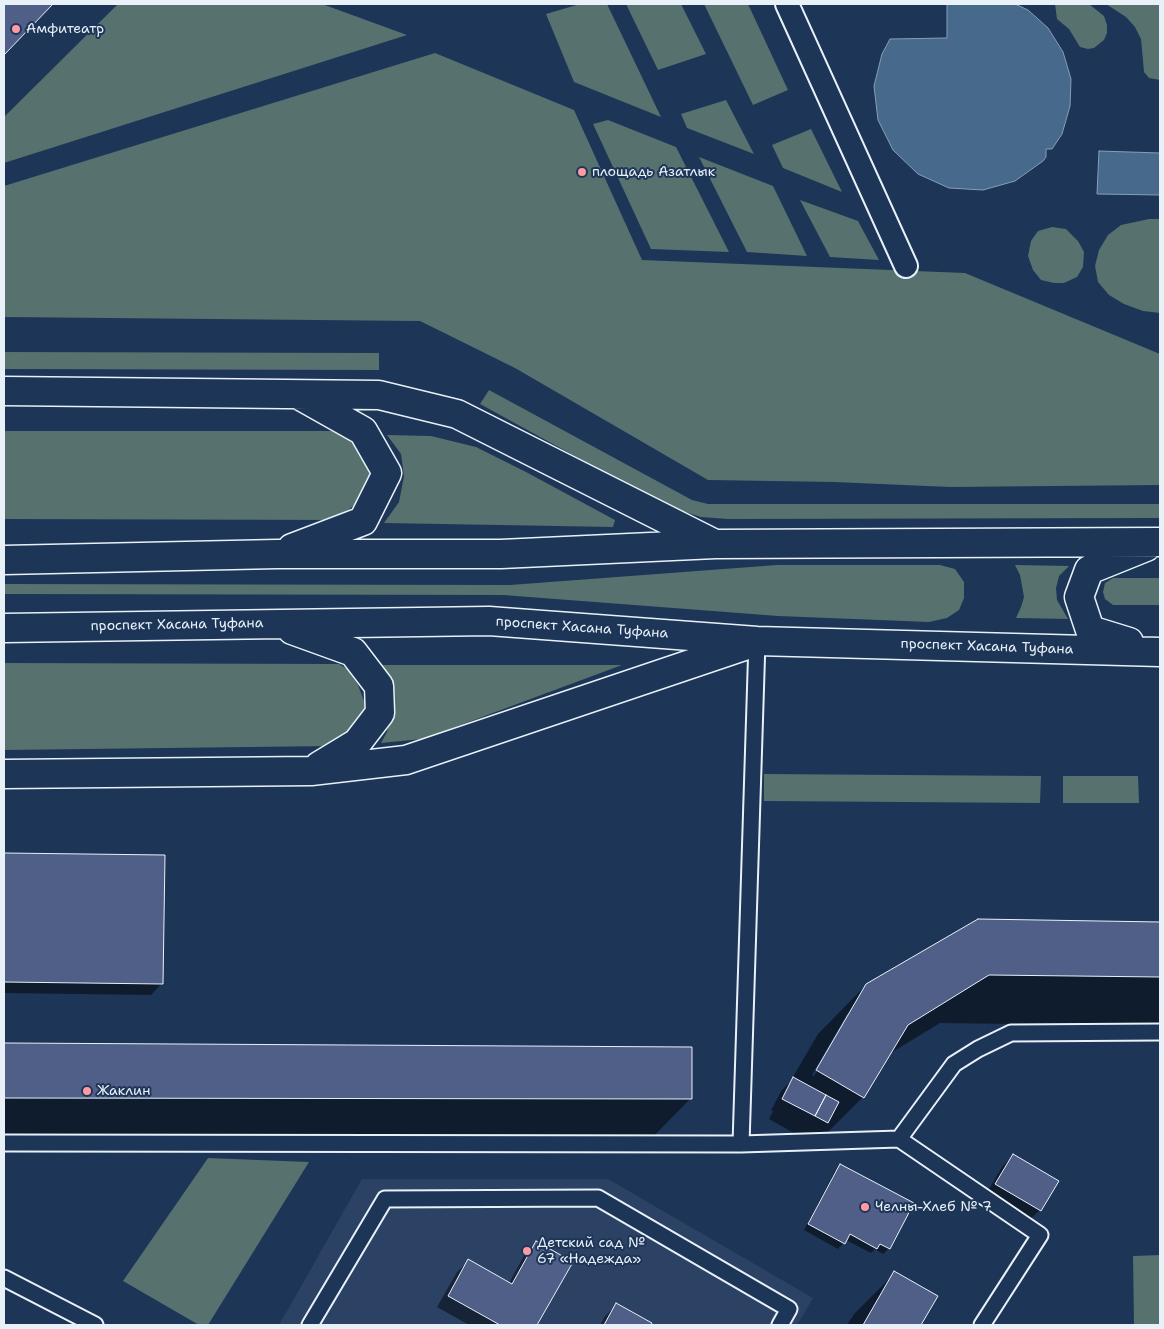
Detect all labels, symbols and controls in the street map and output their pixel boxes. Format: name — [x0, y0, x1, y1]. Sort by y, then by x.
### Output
place label: Амфитеатр — [26, 21, 104, 37]
marker: Амфитеатр — [10, 23, 22, 35]
place label: площадь Азатлык — [592, 164, 715, 180]
marker: площадь Азатлык — [576, 166, 588, 178]
street label: проспект Хасана Туфана — [495, 614, 669, 642]
street label: проспект Хасана Туфана — [91, 615, 263, 635]
street label: проспект Хасана Туфана — [900, 636, 1074, 658]
place label: Жаклин — [97, 1083, 150, 1099]
marker: Жаклин — [81, 1085, 93, 1097]
place label: Челны-Хлеб № 7 — [875, 1199, 992, 1215]
marker: Челны-Хлеб № 7 — [859, 1201, 871, 1213]
place label: Детский сад № 67 «Надежда» — [537, 1235, 645, 1268]
marker: Детский сад № 67 «Надежда» — [521, 1245, 533, 1257]

